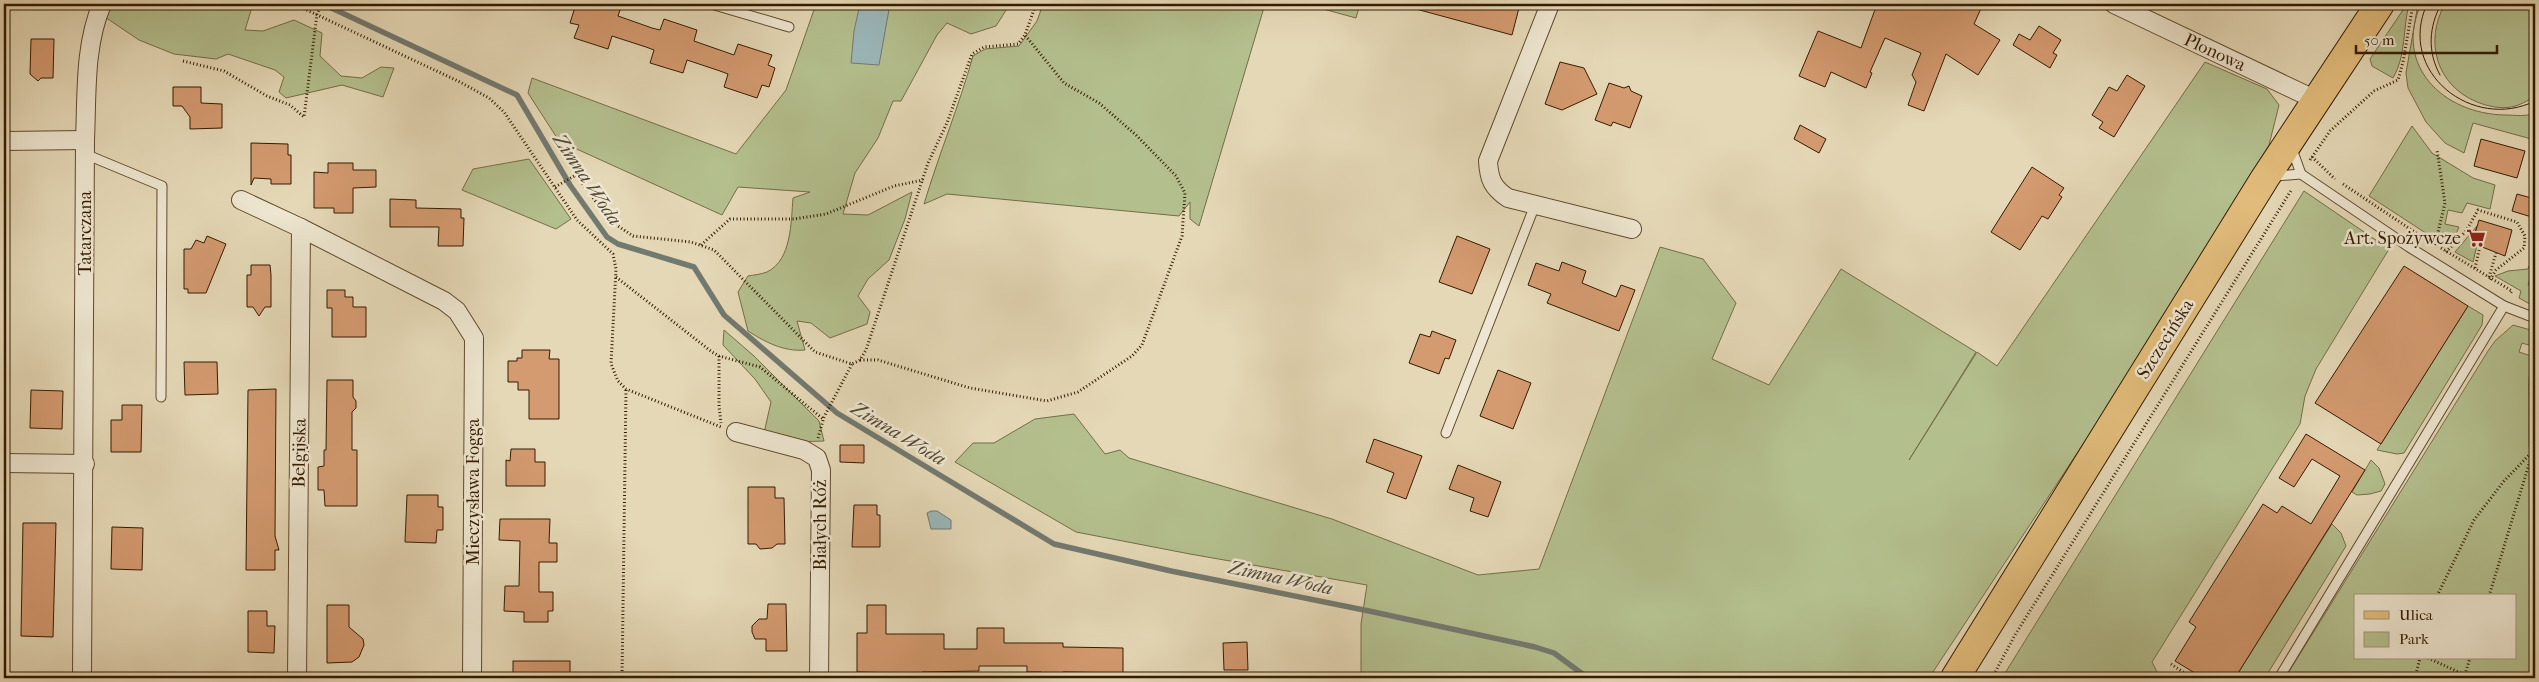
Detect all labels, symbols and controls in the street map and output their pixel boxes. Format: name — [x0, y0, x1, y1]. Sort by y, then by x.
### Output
scale bar — [2356, 22, 2498, 54]
street label: Plonowa — [2181, 29, 2249, 76]
text: 50 m — [2364, 31, 2395, 49]
water label: Zimna Woda — [548, 129, 626, 230]
street label: Tatarczana — [75, 190, 96, 275]
supermarket icon: Art. Spożywcze — [2465, 227, 2487, 249]
place label: Art. Spożywcze — [2343, 228, 2461, 249]
street label: Szczecińska — [2133, 295, 2199, 383]
water label: Zimna Woda — [847, 397, 950, 471]
street label: Belgijska — [288, 418, 311, 488]
street label: Mieczysława Fogga — [463, 418, 484, 566]
street label: Białych Róż — [810, 480, 831, 570]
water label: Zimna Woda — [1226, 556, 1335, 600]
legend — [2354, 594, 2516, 660]
text: Ulica — [2399, 606, 2434, 624]
text: Park — [2399, 630, 2429, 648]

